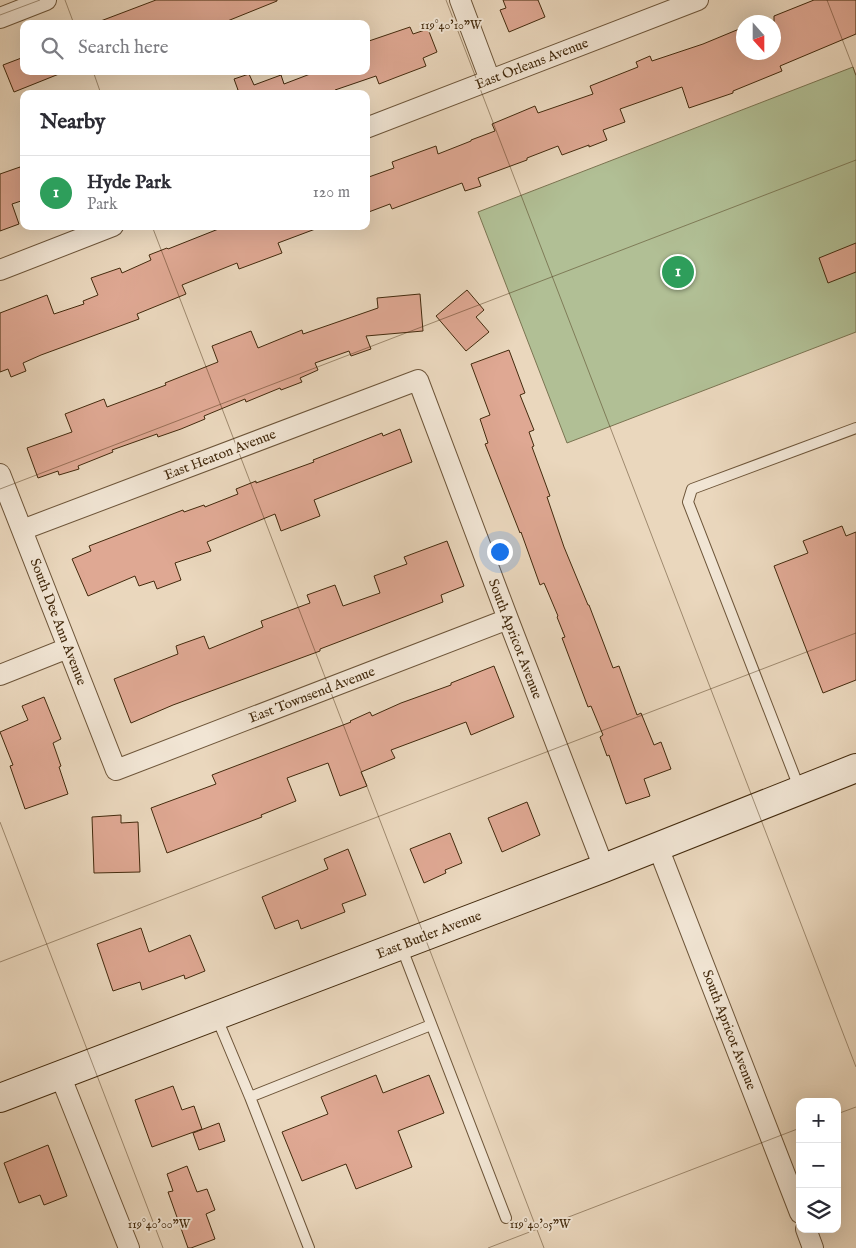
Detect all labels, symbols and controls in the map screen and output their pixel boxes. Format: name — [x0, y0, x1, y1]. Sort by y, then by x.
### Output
north arrow — [736, 15, 781, 60]
text: 119°40'10"W — [421, 18, 482, 33]
search box — [20, 20, 370, 75]
icon: search — [38, 34, 66, 62]
street label: East Orleans Avenue — [473, 34, 592, 94]
text: Search here — [78, 36, 169, 60]
text: Nearby — [40, 109, 105, 136]
text: Hyde Park — [87, 171, 171, 195]
text: 1 — [53, 183, 59, 203]
text: 120 m — [313, 183, 350, 203]
text: Park — [87, 195, 117, 215]
pin: 1 — [662, 253, 694, 291]
street label: East Heaton Avenue — [162, 425, 279, 485]
your location — [487, 539, 513, 565]
street label: South Dee Ann Avenue — [25, 556, 91, 689]
street label: South Apricot Avenue — [484, 576, 546, 702]
street label: East Townsend Avenue — [246, 662, 378, 727]
street label: East Butler Avenue — [374, 906, 485, 963]
street label: South Apricot Avenue — [698, 967, 760, 1093]
map controls — [796, 1098, 841, 1233]
button: + — [796, 1098, 841, 1143]
button: − — [796, 1143, 841, 1188]
button: layers — [796, 1188, 841, 1233]
text: 119°40'00"W — [128, 1217, 191, 1232]
text: 119°40'05"W — [510, 1217, 571, 1232]

